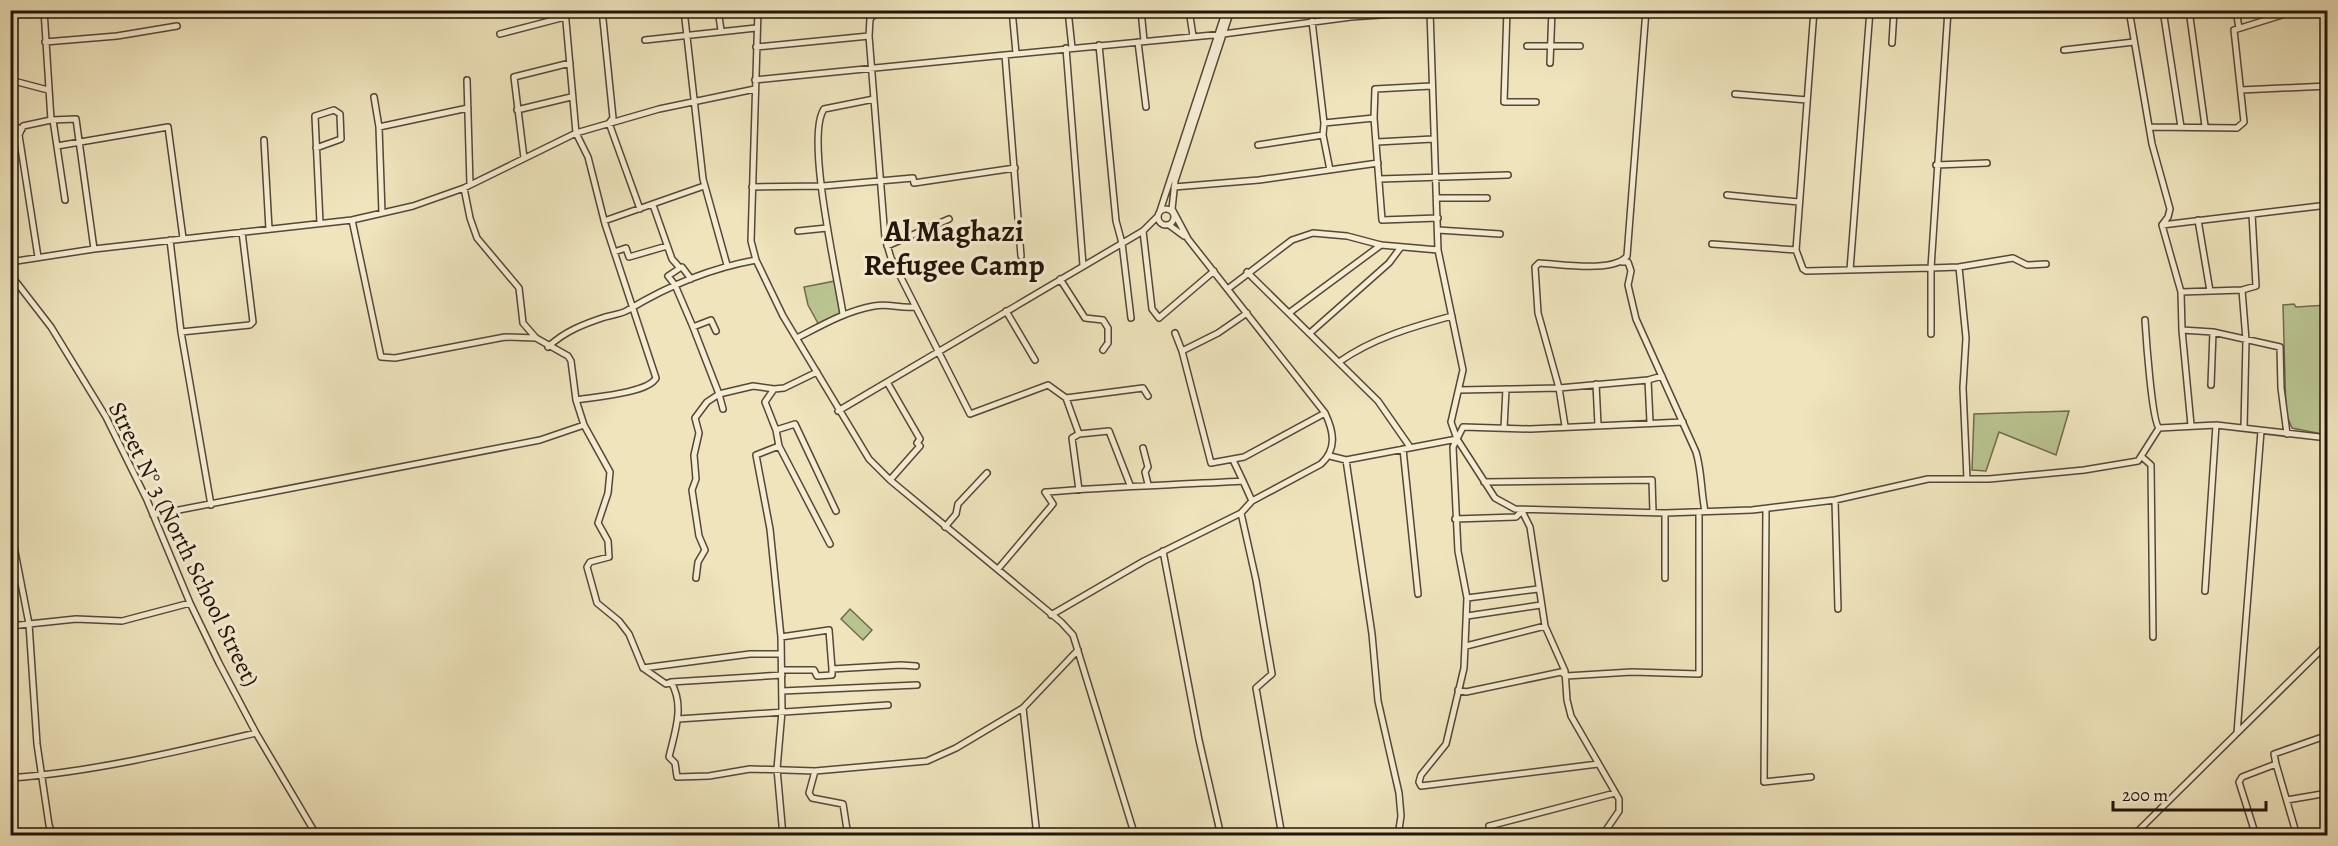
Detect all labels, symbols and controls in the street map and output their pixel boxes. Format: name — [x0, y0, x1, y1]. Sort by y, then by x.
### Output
district label: Al Maghazi Refugee Camp — [863, 211, 1045, 285]
street label: Street N° 3 (North School Street) — [101, 396, 267, 692]
scale bar — [2113, 774, 2266, 812]
text: 200 m — [2122, 783, 2168, 807]

